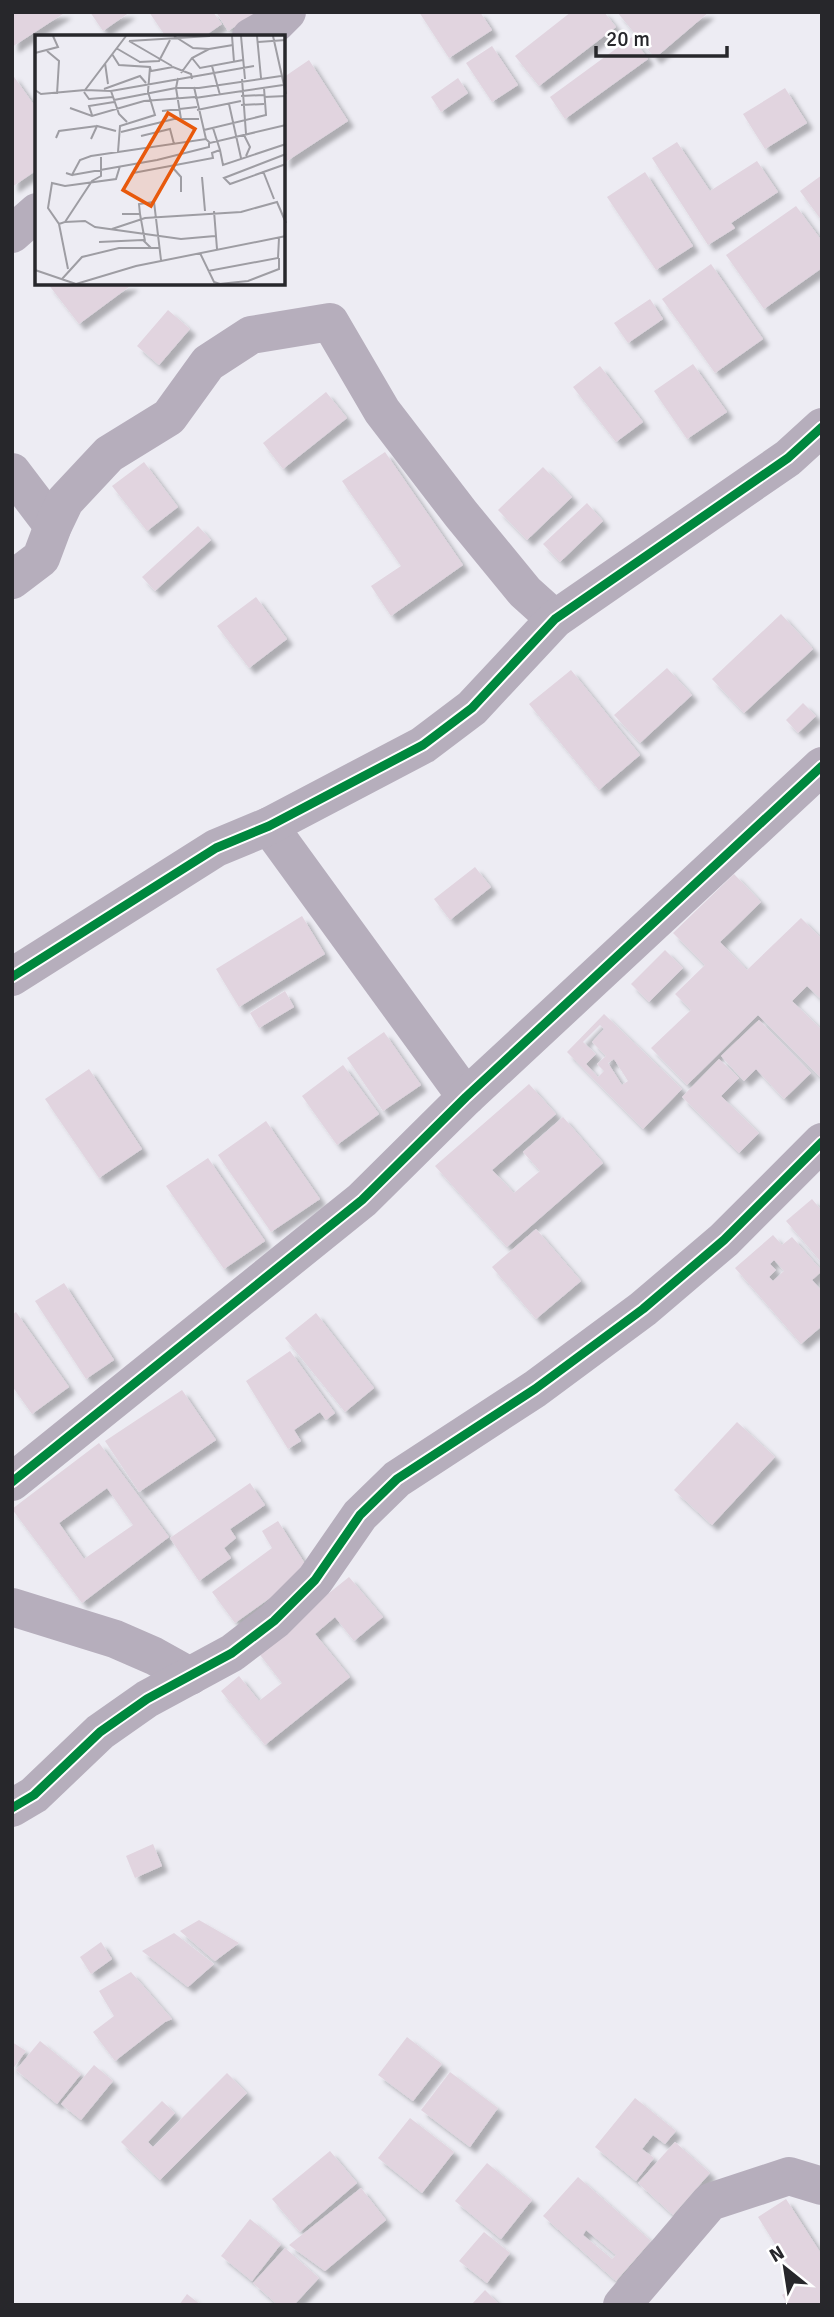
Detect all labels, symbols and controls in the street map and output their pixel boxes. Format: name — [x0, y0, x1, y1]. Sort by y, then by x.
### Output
scale bar — [596, 14, 727, 58]
text: 20 m — [606, 26, 650, 52]
inset map — [35, 35, 285, 285]
north arrow — [750, 2233, 820, 2303]
text: N — [765, 2240, 789, 2268]

